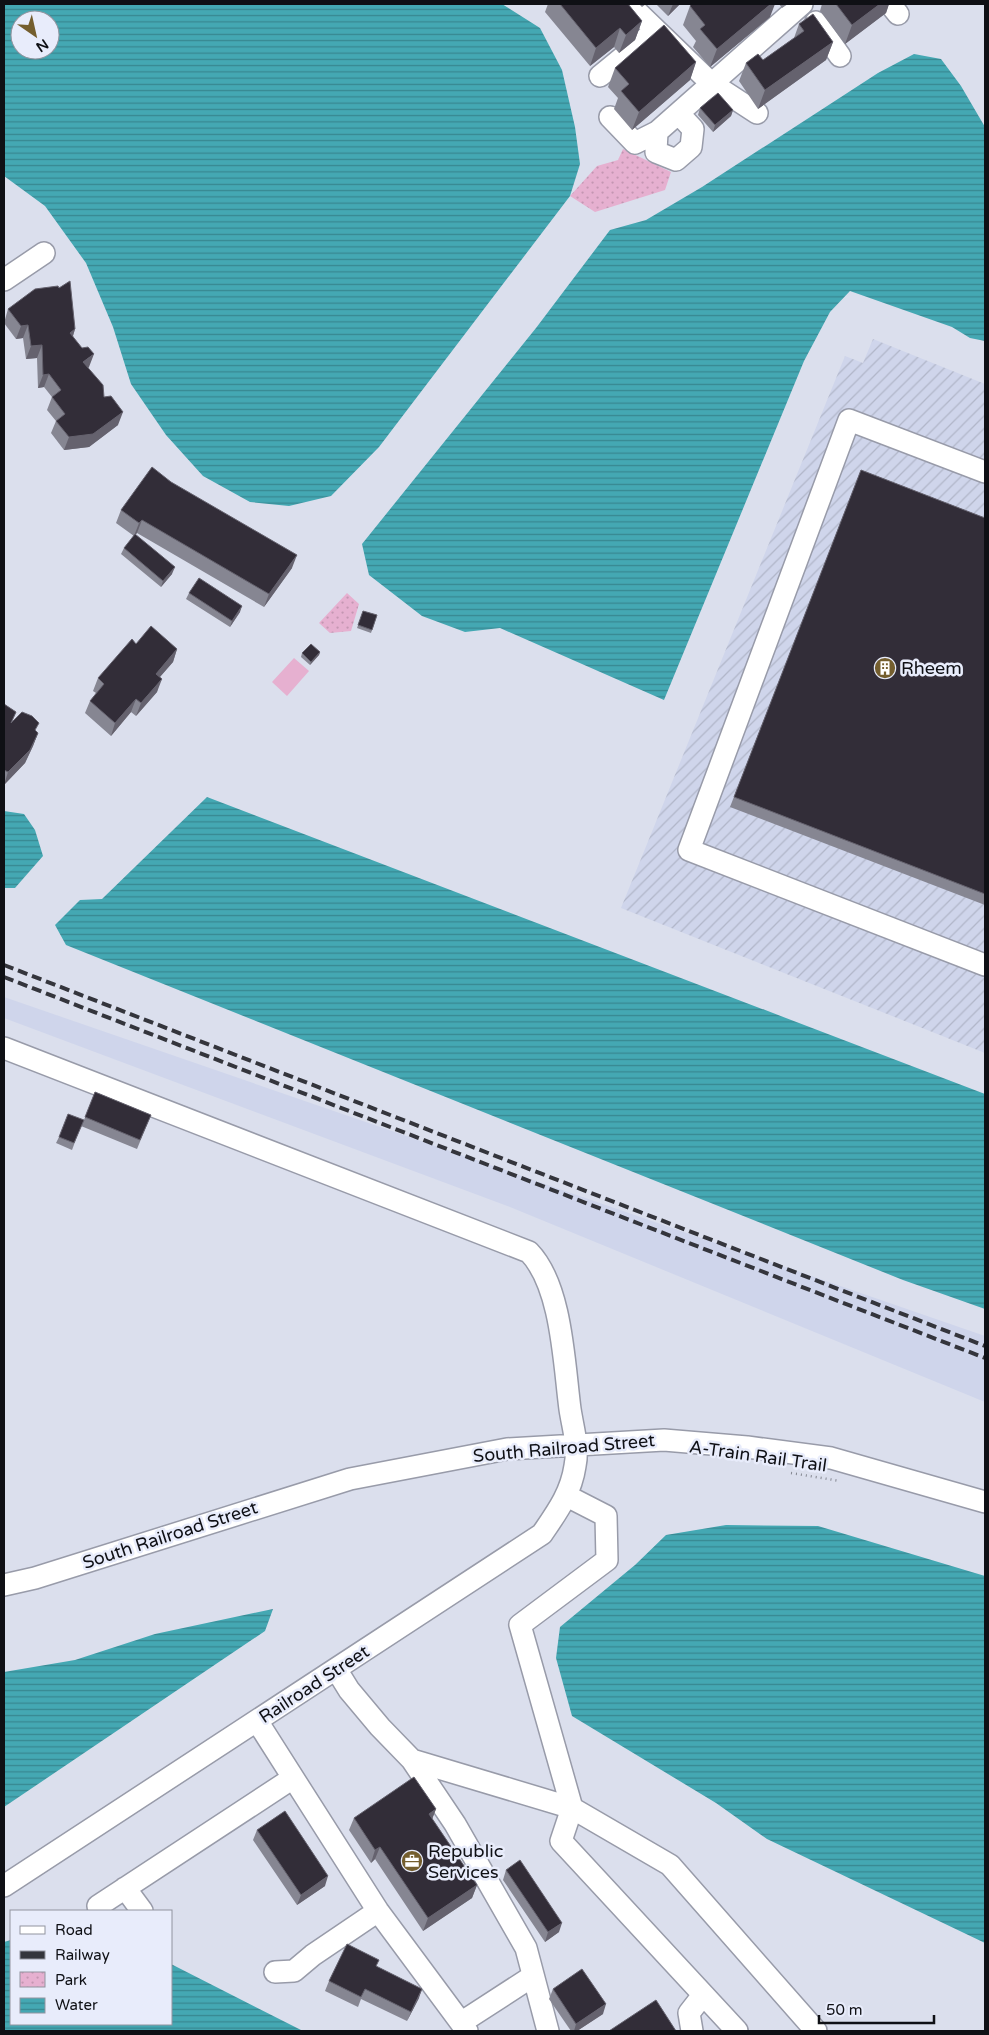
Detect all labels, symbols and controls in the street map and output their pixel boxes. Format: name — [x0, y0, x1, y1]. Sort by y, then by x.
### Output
north arrow — [10, 10, 60, 60]
text: N — [33, 35, 51, 56]
building icon: Rheem — [873, 656, 897, 680]
place label: Rheem — [901, 657, 962, 679]
street label: South Railroad Street — [472, 1429, 656, 1467]
street label: A-Train Rail Trail — [688, 1435, 828, 1477]
street label: South Railroad Street — [80, 1496, 260, 1574]
street label: Railroad Street — [255, 1640, 373, 1728]
place label: Republic Services — [428, 1840, 503, 1883]
office icon: Republic Services — [400, 1849, 424, 1873]
legend — [10, 1910, 172, 2025]
text: Road — [55, 1921, 93, 1939]
text: Railway — [55, 1946, 110, 1964]
text: Park — [55, 1971, 87, 1989]
scale bar — [819, 1992, 934, 2024]
text: Water — [55, 1996, 98, 2014]
text: 50 m — [826, 2001, 863, 2019]

